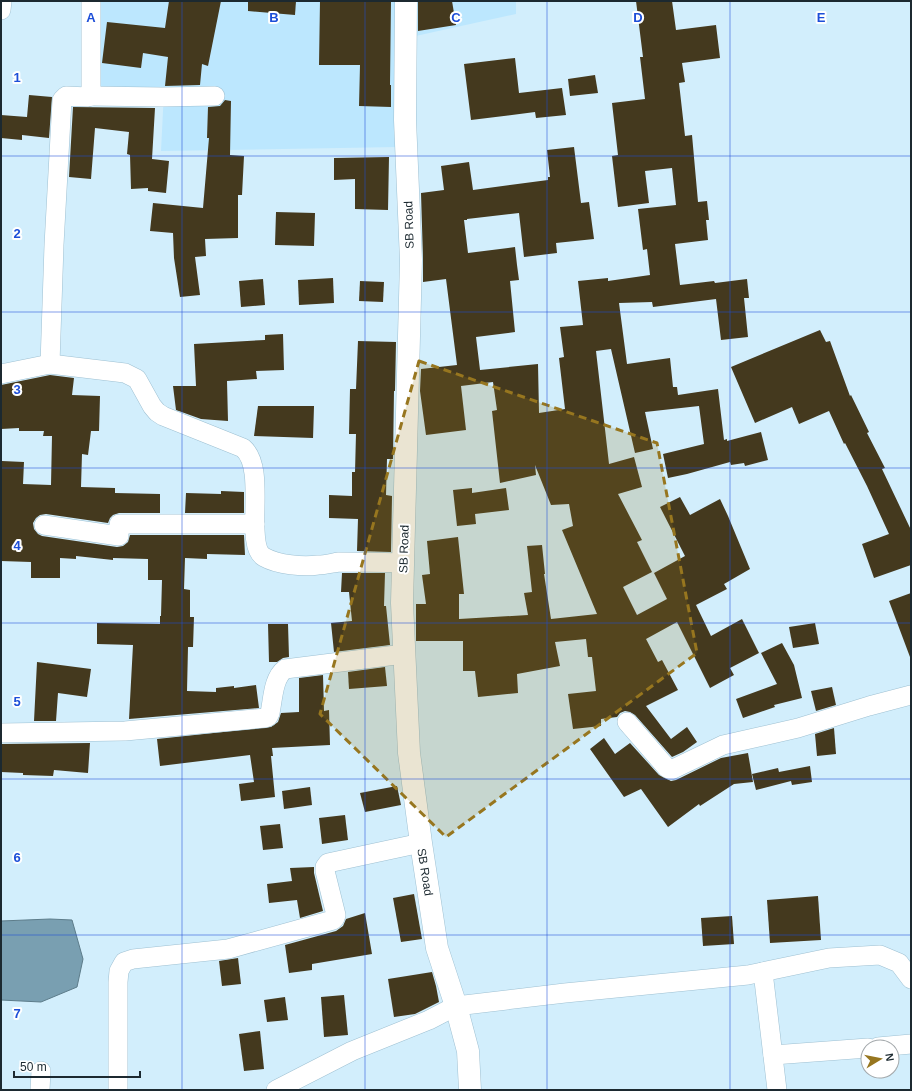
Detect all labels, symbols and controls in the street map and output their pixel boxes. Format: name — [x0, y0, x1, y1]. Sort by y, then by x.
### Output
text: A — [86, 10, 96, 25]
text: B — [269, 10, 279, 25]
text: C — [451, 10, 461, 25]
text: D — [633, 10, 643, 25]
text: E — [817, 10, 826, 25]
text: 1 — [13, 70, 21, 85]
street label: SB Road — [401, 201, 417, 249]
text: 2 — [13, 226, 21, 241]
text: 3 — [13, 382, 21, 397]
street label: SB Road — [396, 525, 412, 573]
text: 4 — [13, 538, 21, 553]
text: 5 — [13, 694, 21, 709]
street label: SB Road — [414, 847, 436, 897]
text: 6 — [13, 850, 21, 865]
text: 7 — [13, 1006, 21, 1021]
north arrow — [860, 1039, 900, 1079]
text: N — [883, 1052, 896, 1062]
scale bar — [14, 1053, 140, 1079]
text: 50 m — [20, 1060, 47, 1074]

